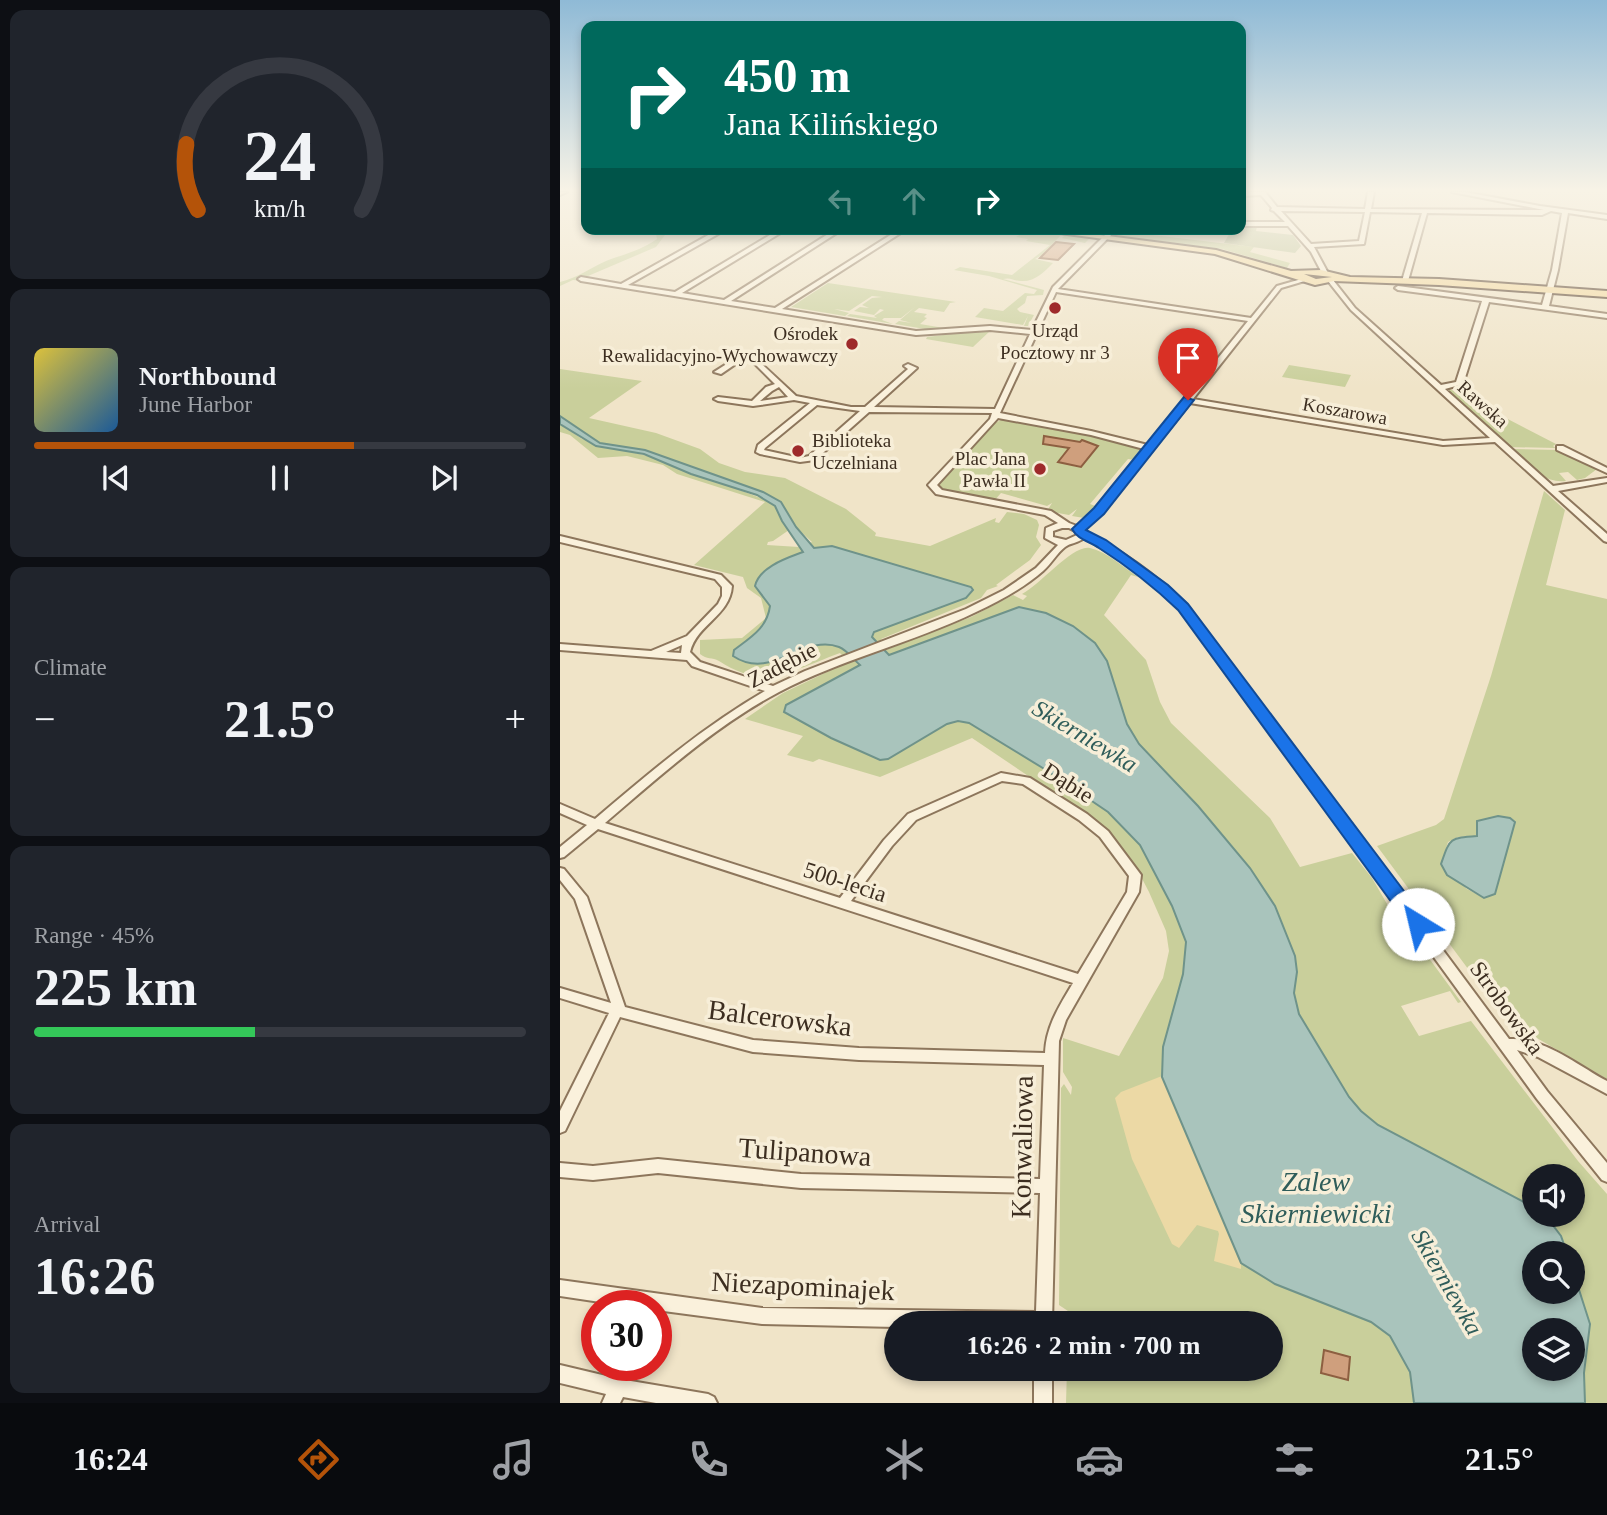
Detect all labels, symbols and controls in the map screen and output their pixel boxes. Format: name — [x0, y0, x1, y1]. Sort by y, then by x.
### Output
text: 450 m — [724, 48, 851, 103]
icon: right — [609, 49, 700, 140]
text: Jana Kilińskiego — [724, 106, 938, 142]
text: 24 — [244, 116, 316, 197]
icon: left — [822, 182, 860, 220]
icon: ahead — [895, 182, 933, 220]
icon: right — [968, 182, 1006, 220]
text: km/h — [254, 195, 306, 222]
marker: Urząd Pocztowy nr 3 — [1047, 300, 1063, 316]
place label: Urząd Pocztowy nr 3 — [1000, 320, 1110, 363]
place label: Ośrodek Rewalidacyjno-Wychowawczy — [602, 323, 838, 366]
pin — [1158, 328, 1218, 400]
marker: Ośrodek Rewalidacyjno-Wychowawczy — [844, 336, 860, 352]
icon: arrive — [1169, 339, 1207, 377]
text: Northbound — [139, 362, 276, 391]
street label: Rawska — [1454, 376, 1513, 432]
text: June Harbor — [139, 392, 252, 417]
street label: Koszarowa — [1301, 393, 1389, 429]
place label: Biblioteka Uczelniana — [812, 430, 898, 473]
marker: Biblioteka Uczelniana — [790, 443, 806, 459]
place label: Plac Jana Pawła II — [955, 448, 1027, 491]
icon: previous — [97, 459, 135, 497]
icon: pause — [261, 459, 299, 497]
icon: next — [425, 459, 463, 497]
marker: Plac Jana Pawła II — [1032, 461, 1048, 477]
street label: Zadębie — [743, 637, 821, 693]
text: Climate — [34, 655, 107, 680]
text: 21.5° — [224, 691, 336, 748]
water label: Skierniewka — [1028, 695, 1142, 777]
text: − — [34, 698, 55, 740]
text: + — [505, 698, 526, 740]
street label: Dąbie — [1038, 758, 1098, 808]
street label: 500-lecia — [800, 857, 890, 907]
position arrow — [1381, 887, 1455, 961]
text: Range · 45% — [34, 923, 154, 948]
street label: Strobowska — [1465, 957, 1549, 1059]
text: 225 km — [34, 959, 197, 1016]
street label: Balcerowska — [706, 994, 854, 1042]
street label: Konwaliowa — [1005, 1075, 1039, 1219]
street label: Tulipanowa — [738, 1132, 873, 1172]
map controls — [1522, 1164, 1585, 1381]
button: sound — [1522, 1164, 1585, 1227]
water label: Zalew Skierniewicki — [1241, 1166, 1391, 1229]
text: Arrival — [34, 1212, 100, 1237]
water label: Skierniewka — [1406, 1225, 1488, 1339]
button: search — [1522, 1241, 1585, 1304]
text: 16:26 — [34, 1248, 155, 1305]
street label: Niezapominajek — [711, 1266, 895, 1306]
speed limit sign: 30 — [581, 1290, 672, 1381]
button: layers — [1522, 1318, 1585, 1381]
text: 16:26 · 2 min · 700 m — [967, 1331, 1201, 1360]
icon: directions — [294, 1435, 343, 1484]
icon: music — [489, 1435, 538, 1484]
icon: phone — [684, 1435, 733, 1484]
icon: climate — [880, 1435, 929, 1484]
icon: car — [1075, 1435, 1124, 1484]
icon: filters — [1270, 1435, 1319, 1484]
text: 16:24 — [73, 1441, 148, 1477]
text: 21.5° — [1465, 1441, 1534, 1477]

